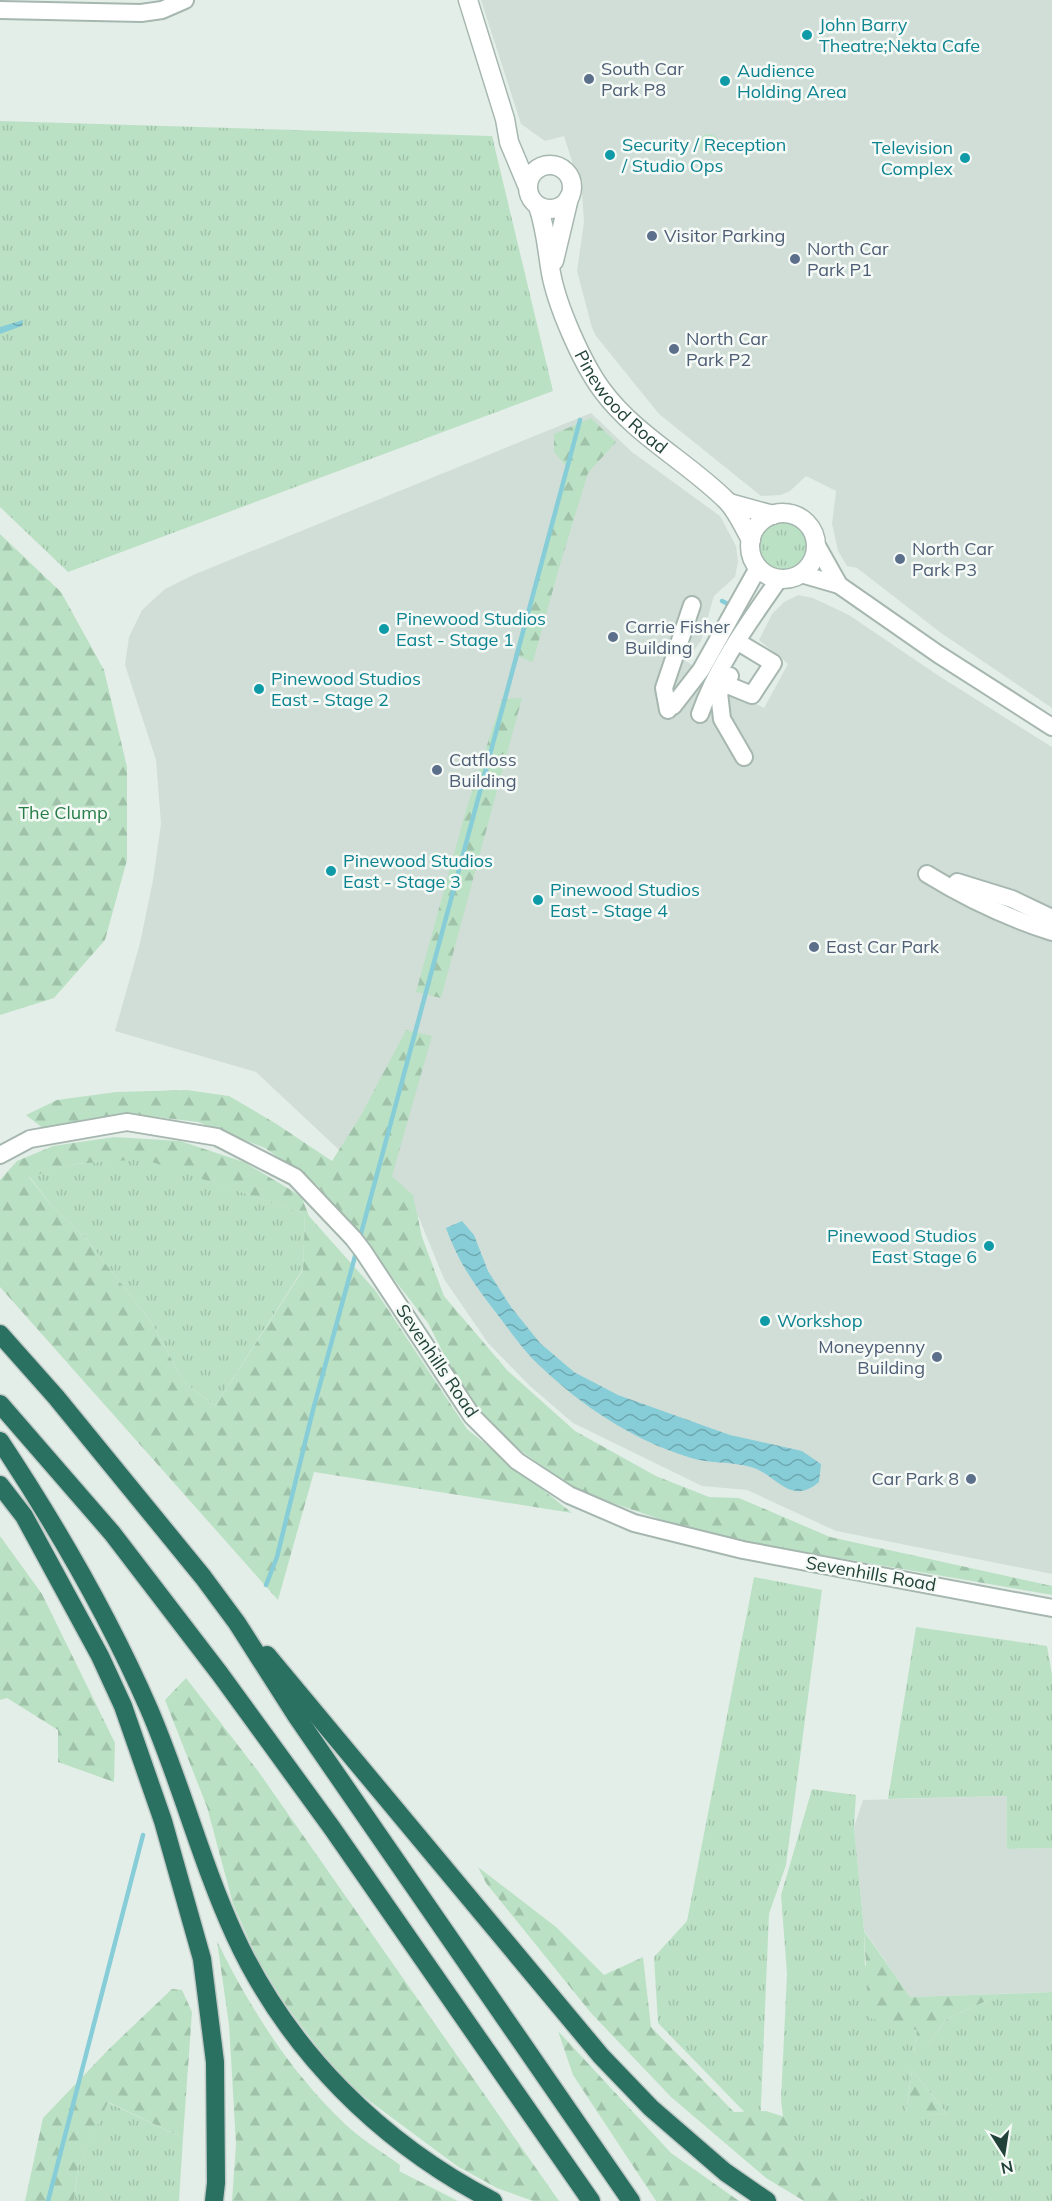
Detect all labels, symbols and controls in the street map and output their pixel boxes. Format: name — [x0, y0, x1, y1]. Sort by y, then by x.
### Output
place label: John Barry Theatre;Nekta Cafe — [819, 13, 980, 57]
marker: John Barry Theatre;Nekta Cafe — [800, 28, 814, 42]
place label: South Car Park P8 — [601, 57, 684, 101]
place label: Audience Holding Area — [737, 59, 847, 103]
marker: South Car Park P8 — [582, 72, 596, 86]
marker: Audience Holding Area — [718, 74, 732, 88]
place label: Security / Reception / Studio Ops — [621, 133, 786, 177]
place label: Television Complex — [872, 136, 953, 180]
marker: Security / Reception / Studio Ops — [603, 148, 617, 162]
marker: Television Complex — [958, 151, 972, 165]
place label: Visitor Parking — [664, 224, 785, 247]
marker: Visitor Parking — [645, 229, 659, 243]
place label: North Car Park P1 — [807, 237, 889, 281]
marker: North Car Park P1 — [788, 252, 802, 266]
place label: North Car Park P2 — [686, 327, 768, 371]
marker: North Car Park P2 — [667, 342, 681, 356]
street label: Pinewood Road — [570, 346, 672, 459]
place label: North Car Park P3 — [912, 537, 994, 581]
marker: North Car Park P3 — [893, 552, 907, 566]
place label: Pinewood Studios East - Stage 1 — [396, 607, 546, 651]
place label: Carrie Fisher Building — [625, 615, 730, 659]
marker: Pinewood Studios East - Stage 1 — [377, 622, 391, 636]
marker: Carrie Fisher Building — [606, 630, 620, 644]
place label: Pinewood Studios East - Stage 2 — [271, 667, 421, 711]
marker: Pinewood Studios East - Stage 2 — [252, 682, 266, 696]
place label: Catfloss Building — [449, 748, 517, 792]
marker: Catfloss Building — [430, 763, 444, 777]
park label: The Clump — [18, 801, 108, 824]
place label: Pinewood Studios East - Stage 3 — [343, 849, 493, 893]
marker: Pinewood Studios East - Stage 3 — [324, 864, 338, 878]
place label: Pinewood Studios East - Stage 4 — [550, 878, 700, 922]
marker: Pinewood Studios East - Stage 4 — [531, 893, 545, 907]
place label: East Car Park — [826, 935, 940, 958]
marker: East Car Park — [807, 940, 821, 954]
place label: Pinewood Studios East Stage 6 — [827, 1224, 977, 1268]
marker: Pinewood Studios East Stage 6 — [982, 1239, 996, 1253]
street label: Sevenhills Road — [391, 1300, 484, 1422]
place label: Workshop — [777, 1309, 862, 1332]
marker: Workshop — [758, 1314, 772, 1328]
place label: Moneypenny Building — [818, 1335, 925, 1379]
marker: Moneypenny Building — [930, 1350, 944, 1364]
place label: Car Park 8 — [872, 1467, 959, 1490]
marker: Car Park 8 — [964, 1472, 978, 1486]
street label: Sevenhills Road — [804, 1551, 938, 1596]
north arrow — [974, 2123, 1034, 2183]
text: N — [999, 2157, 1015, 2179]

